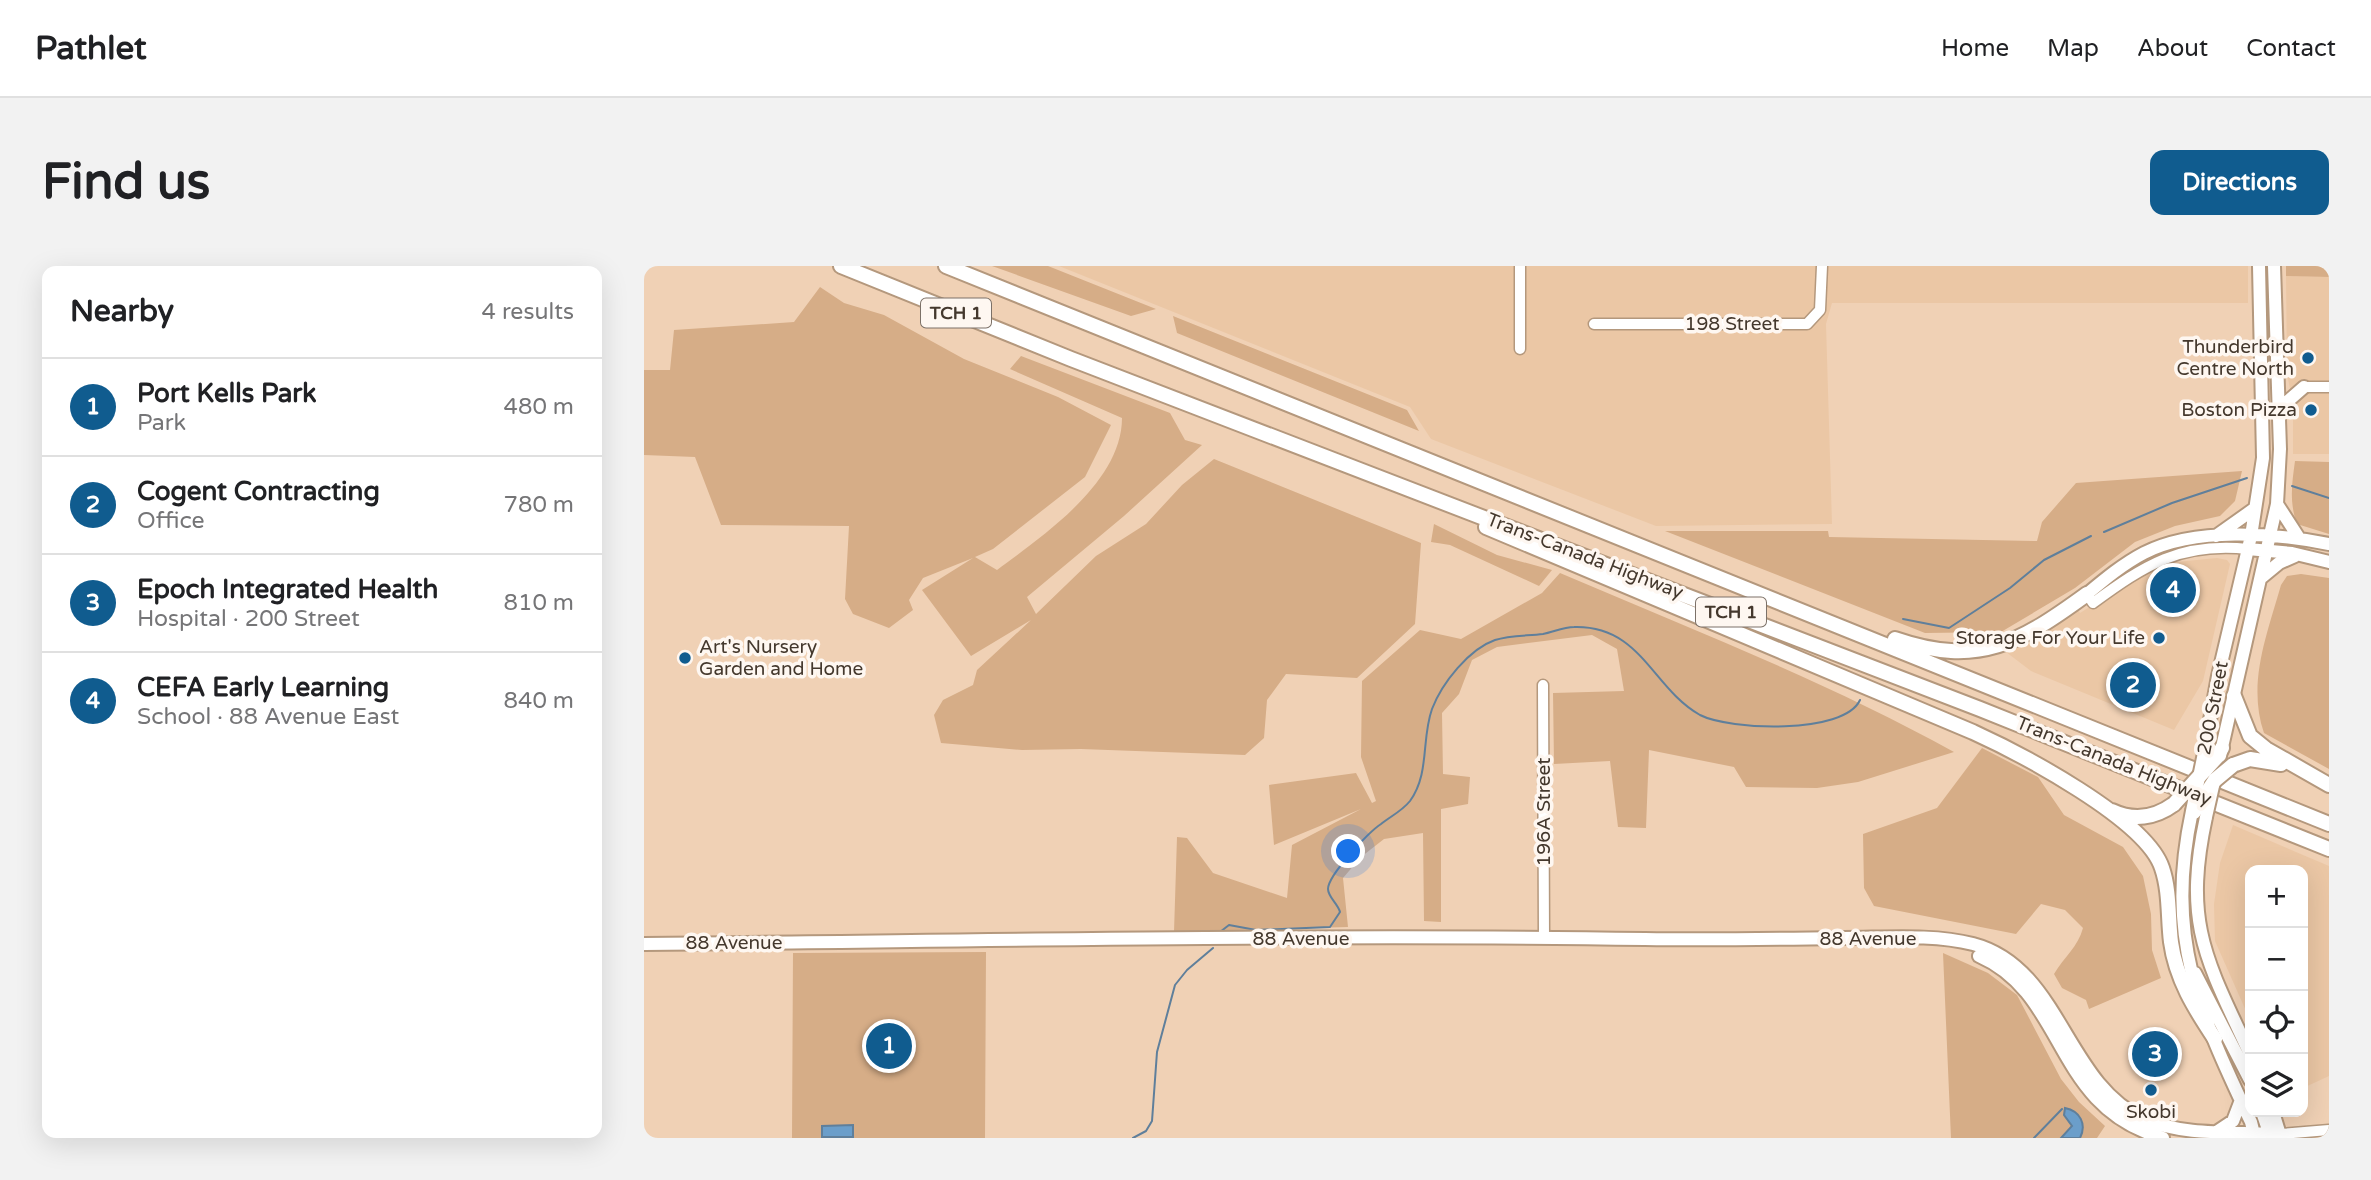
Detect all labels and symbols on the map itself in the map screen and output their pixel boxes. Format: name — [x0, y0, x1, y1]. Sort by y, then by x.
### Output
road number: TCH 1 — [921, 298, 991, 328]
street label: 198 Street — [1684, 313, 1780, 335]
place label: Thunderbird Centre North — [2176, 336, 2294, 380]
marker: Thunderbird Centre North — [2300, 350, 2316, 366]
place label: Boston Pizza — [2181, 399, 2297, 421]
marker: Boston Pizza — [2303, 402, 2319, 418]
street label: Trans-Canada Highway — [1484, 508, 1686, 604]
pin: 4 — [2150, 564, 2196, 616]
road number: TCH 1 — [1696, 598, 1766, 626]
place label: Storage For Your Life — [1956, 627, 2145, 649]
marker: Storage For Your Life — [2151, 630, 2167, 646]
place label: Art's Nursery Garden and Home — [699, 636, 863, 680]
marker: Art's Nursery Garden and Home — [677, 650, 693, 666]
pin: 2 — [2110, 659, 2156, 711]
street label: 200 Street — [2193, 659, 2233, 757]
street label: Trans-Canada Highway — [2013, 712, 2215, 810]
street label: 196A Street — [1533, 757, 1555, 867]
your location — [1331, 834, 1365, 868]
street label: 88 Avenue — [1253, 928, 1349, 950]
street label: 88 Avenue — [1820, 928, 1916, 950]
street label: 88 Avenue — [686, 932, 782, 954]
pin: 1 — [866, 1020, 912, 1072]
pin: 3 — [2132, 1028, 2178, 1080]
marker: Skobi — [2143, 1082, 2159, 1098]
place label: Skobi — [2126, 1101, 2176, 1123]

